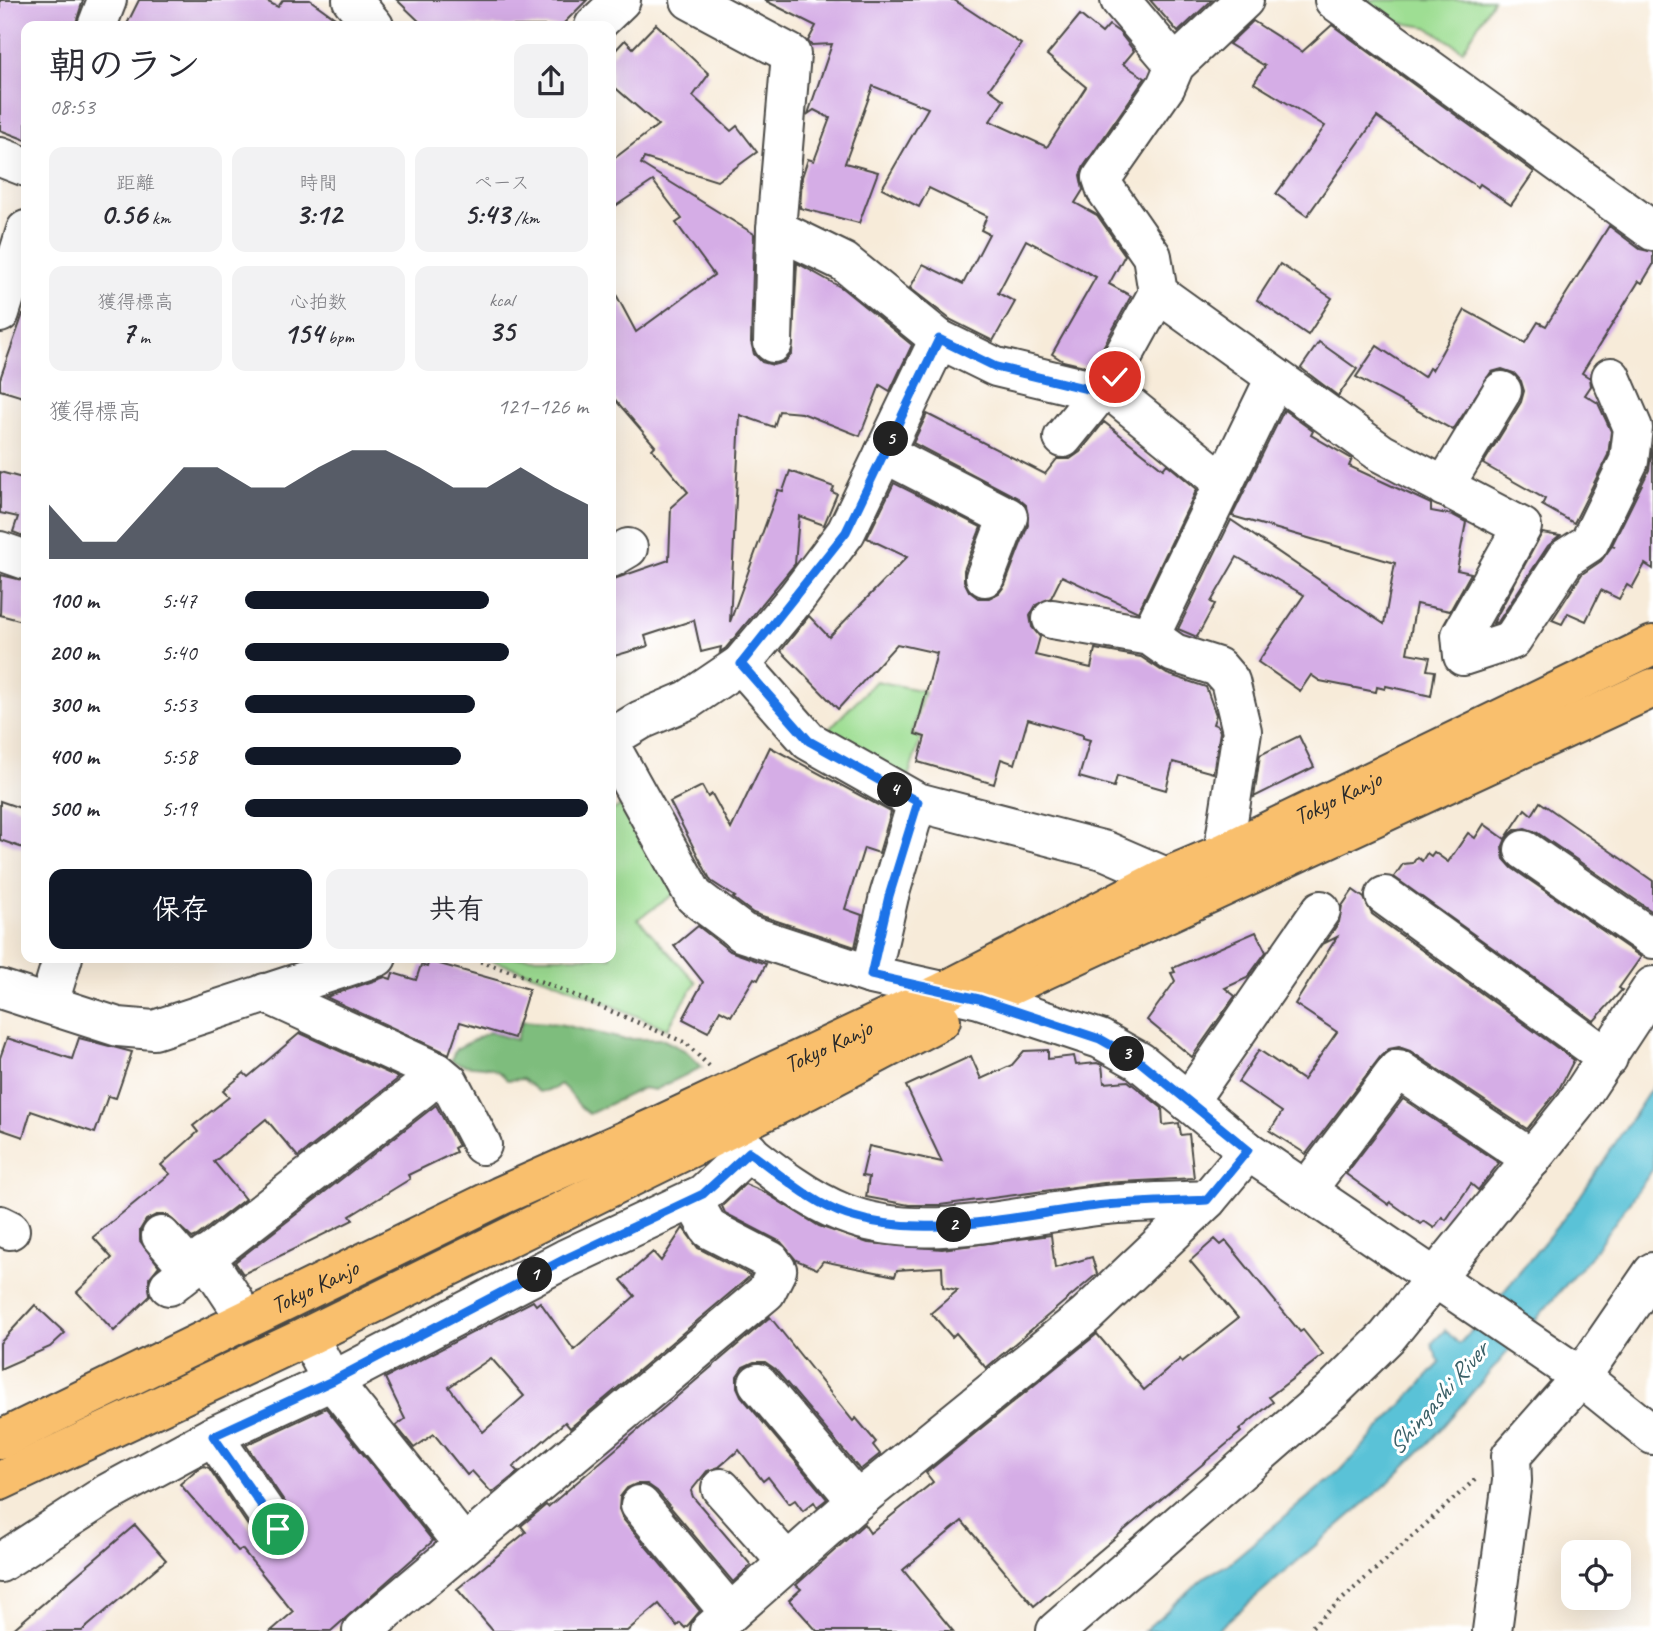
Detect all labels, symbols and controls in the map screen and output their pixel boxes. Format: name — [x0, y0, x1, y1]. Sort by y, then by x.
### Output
text: 朝のラン — [49, 42, 201, 89]
button: share — [514, 44, 588, 118]
text: 08:53 — [49, 92, 95, 121]
text: 距離 — [116, 171, 155, 195]
text: 時間 — [299, 171, 338, 195]
text: ペース — [474, 171, 529, 195]
text: 0.56 — [101, 195, 147, 233]
text: 3:12 — [295, 195, 342, 233]
text: 5:43 — [464, 195, 510, 233]
text: km — [147, 206, 170, 230]
text: /km — [510, 206, 539, 230]
text: kcal — [489, 288, 514, 312]
text: 獲得標高 — [97, 290, 174, 314]
text: 心拍数 — [290, 290, 347, 314]
text: 35 — [488, 312, 515, 350]
text: 7 — [121, 314, 135, 352]
text: 154 — [283, 314, 323, 352]
text: m — [135, 325, 150, 349]
text: bpm — [323, 325, 354, 349]
pin — [1085, 347, 1145, 407]
icon: check — [1096, 358, 1134, 396]
text: 121–126 m — [497, 392, 588, 421]
text: 獲得標高 — [49, 397, 141, 426]
pin: 5 — [874, 422, 908, 457]
text: 5 — [886, 426, 895, 450]
text: 100 m — [49, 586, 99, 615]
text: 5:47 — [161, 586, 197, 615]
text: 200 m — [49, 638, 99, 667]
text: 5:40 — [161, 638, 197, 667]
text: 300 m — [49, 690, 99, 719]
text: 5:53 — [161, 690, 197, 719]
text: 400 m — [49, 742, 99, 771]
text: 5:58 — [161, 742, 197, 771]
street label: Tokyo Kanjo — [1289, 763, 1388, 832]
pin: 4 — [878, 772, 912, 808]
text: 4 — [890, 777, 899, 801]
text: 500 m — [49, 794, 98, 823]
text: 5:19 — [161, 794, 197, 823]
button: 保存 — [49, 869, 312, 949]
button: 共有 — [326, 869, 588, 949]
street label: Tokyo Kanjo — [779, 1012, 878, 1080]
pin: 3 — [1110, 1036, 1144, 1072]
text: 3 — [1122, 1041, 1131, 1065]
pin: 2 — [936, 1208, 972, 1242]
text: 2 — [949, 1212, 958, 1236]
street label: Tokyo Kanjo — [266, 1252, 365, 1321]
pin: 1 — [518, 1258, 552, 1292]
text: 1 — [530, 1262, 539, 1286]
water label: Shingashi River — [1379, 1332, 1498, 1461]
pin — [248, 1499, 308, 1559]
icon: arrive — [259, 1510, 297, 1548]
map controls — [1561, 1540, 1631, 1610]
button: locate — [1561, 1540, 1631, 1610]

